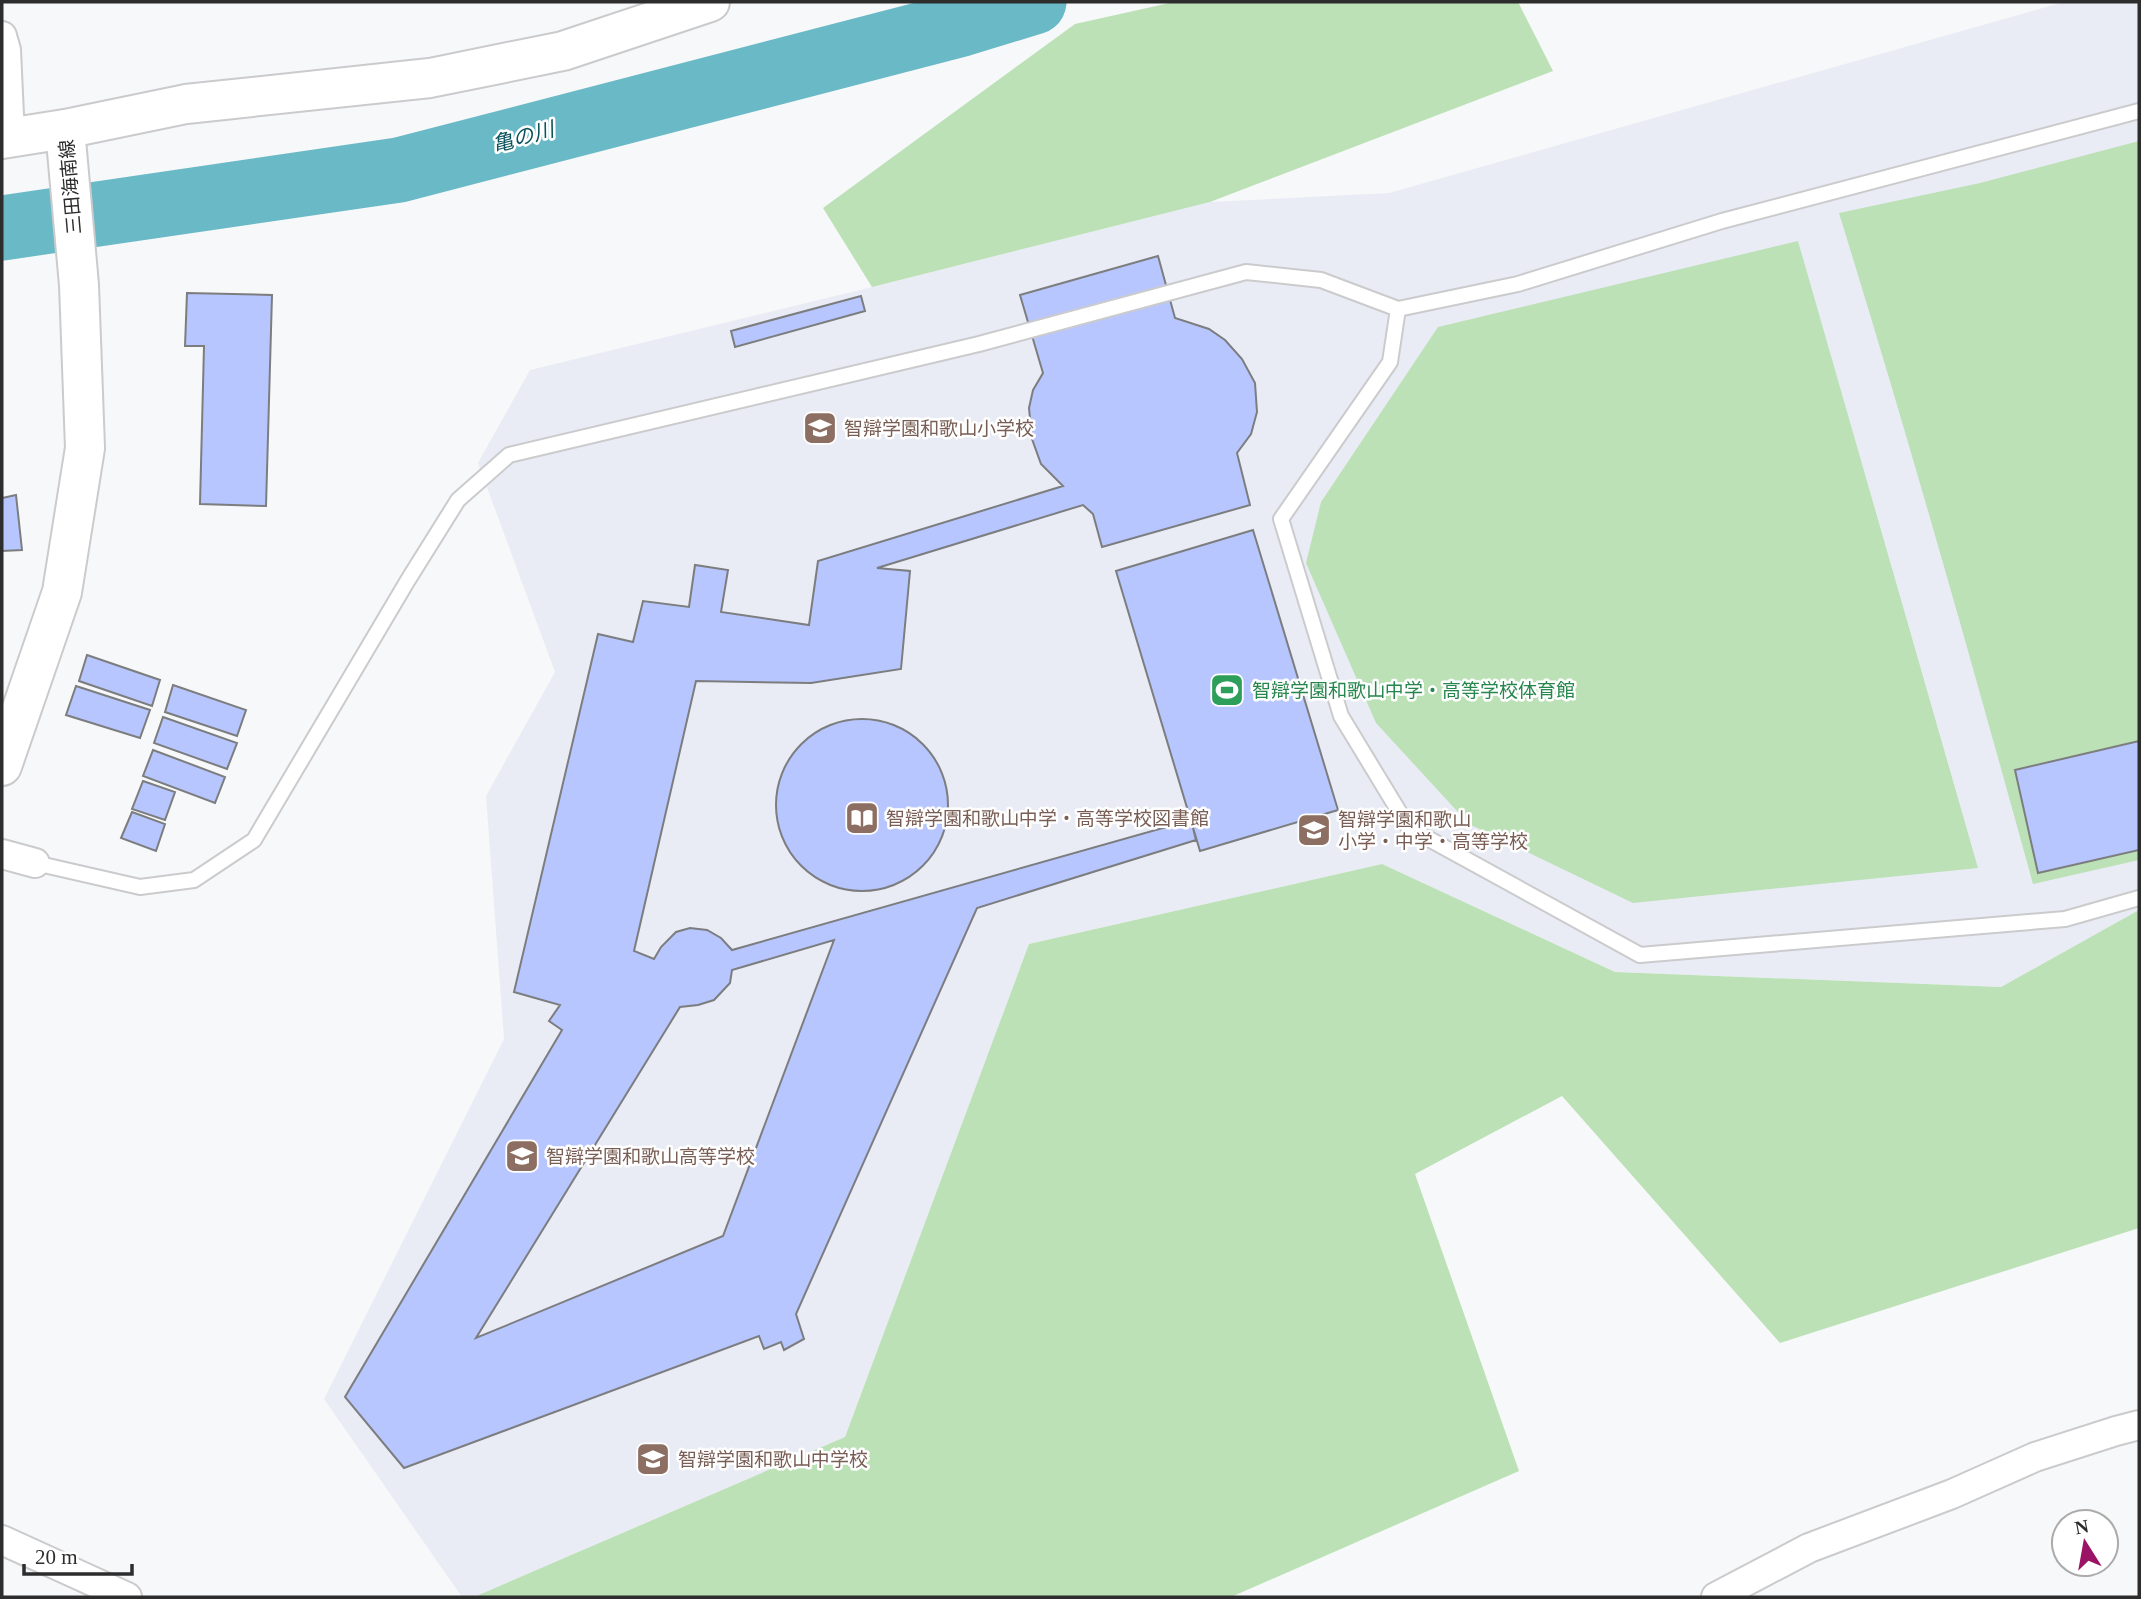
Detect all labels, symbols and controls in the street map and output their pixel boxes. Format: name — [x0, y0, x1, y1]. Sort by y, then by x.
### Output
water label: 亀の川 — [489, 117, 558, 157]
street label: 三田海南線 — [56, 139, 85, 235]
school or university icon: 智辯学園和歌山小学校 — [801, 409, 839, 447]
place label: 智辯学園和歌山小学校 — [844, 418, 1034, 439]
sports icon: 智辯学園和歌山中学・高等学校体育館 — [1208, 671, 1246, 709]
place label: 智辯学園和歌山中学・高等学校体育館 — [1252, 680, 1575, 701]
library icon: 智辯学園和歌山中学・高等学校図書館 — [843, 799, 881, 837]
place label: 智辯学園和歌山中学・高等学校図書館 — [886, 808, 1209, 829]
place label: 智辯学園和歌山 小学・中学・高等学校 — [1338, 809, 1528, 852]
school or university icon: 智辯学園和歌山 小学・中学・高等学校 — [1295, 811, 1333, 849]
school or university icon: 智辯学園和歌山高等学校 — [503, 1137, 541, 1175]
place label: 智辯学園和歌山高等学校 — [546, 1146, 755, 1167]
school or university icon: 智辯学園和歌山中学校 — [634, 1440, 672, 1478]
place label: 智辯学園和歌山中学校 — [678, 1449, 868, 1470]
north arrow — [2050, 1508, 2120, 1578]
text: N — [2073, 1515, 2091, 1538]
scale bar — [24, 1532, 133, 1576]
text: 20 m — [35, 1545, 78, 1569]

